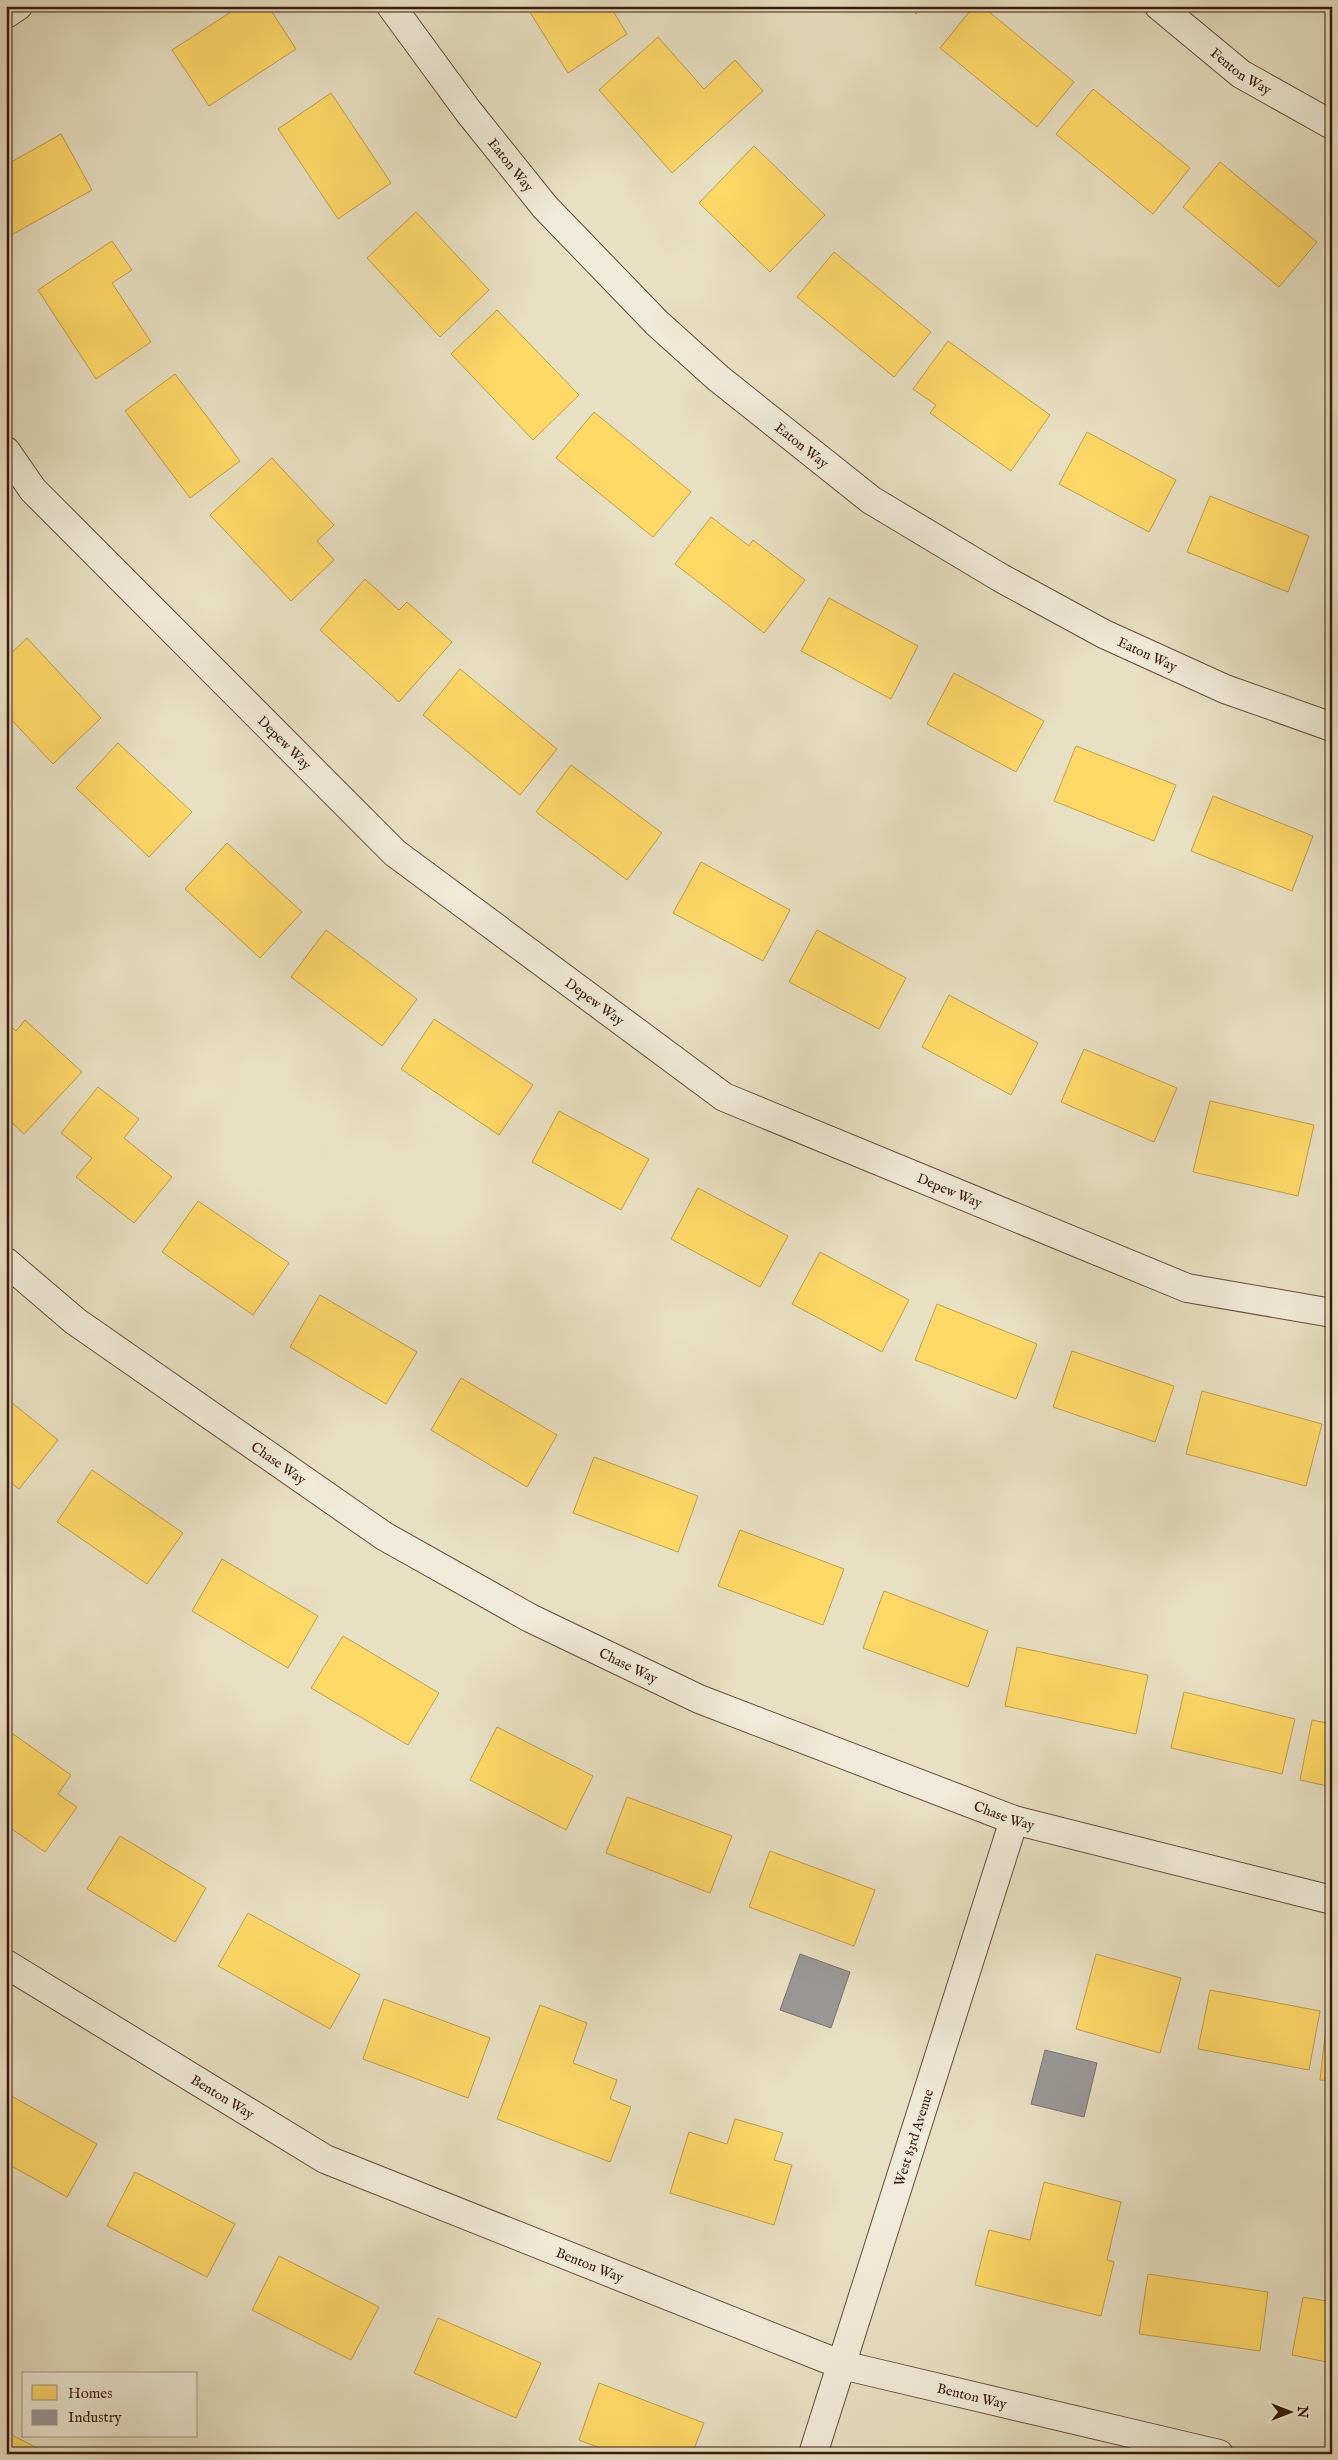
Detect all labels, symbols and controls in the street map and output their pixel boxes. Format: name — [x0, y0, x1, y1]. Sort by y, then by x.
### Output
street label: Fenton Way — [1206, 44, 1275, 99]
street label: Eaton Way — [483, 135, 537, 196]
street label: Eaton Way — [771, 419, 832, 473]
street label: Eaton Way — [1114, 633, 1180, 676]
street label: Depew Way — [253, 712, 315, 774]
street label: Depew Way — [561, 974, 628, 1030]
street label: Depew Way — [914, 1170, 985, 1213]
street label: Chase Way — [247, 1438, 309, 1489]
street label: Chase Way — [596, 1644, 661, 1688]
street label: Chase Way — [971, 1797, 1037, 1835]
street label: Benton Way — [187, 2071, 257, 2124]
street label: West 83rd Avenue — [890, 2086, 938, 2189]
street label: Benton Way — [553, 2244, 626, 2287]
legend — [22, 2372, 198, 2438]
street label: Benton Way — [935, 2380, 1009, 2414]
text: Homes — [68, 2384, 112, 2403]
north arrow — [1266, 2388, 1316, 2438]
text: N — [1293, 2405, 1311, 2418]
text: Industry — [68, 2408, 122, 2427]

